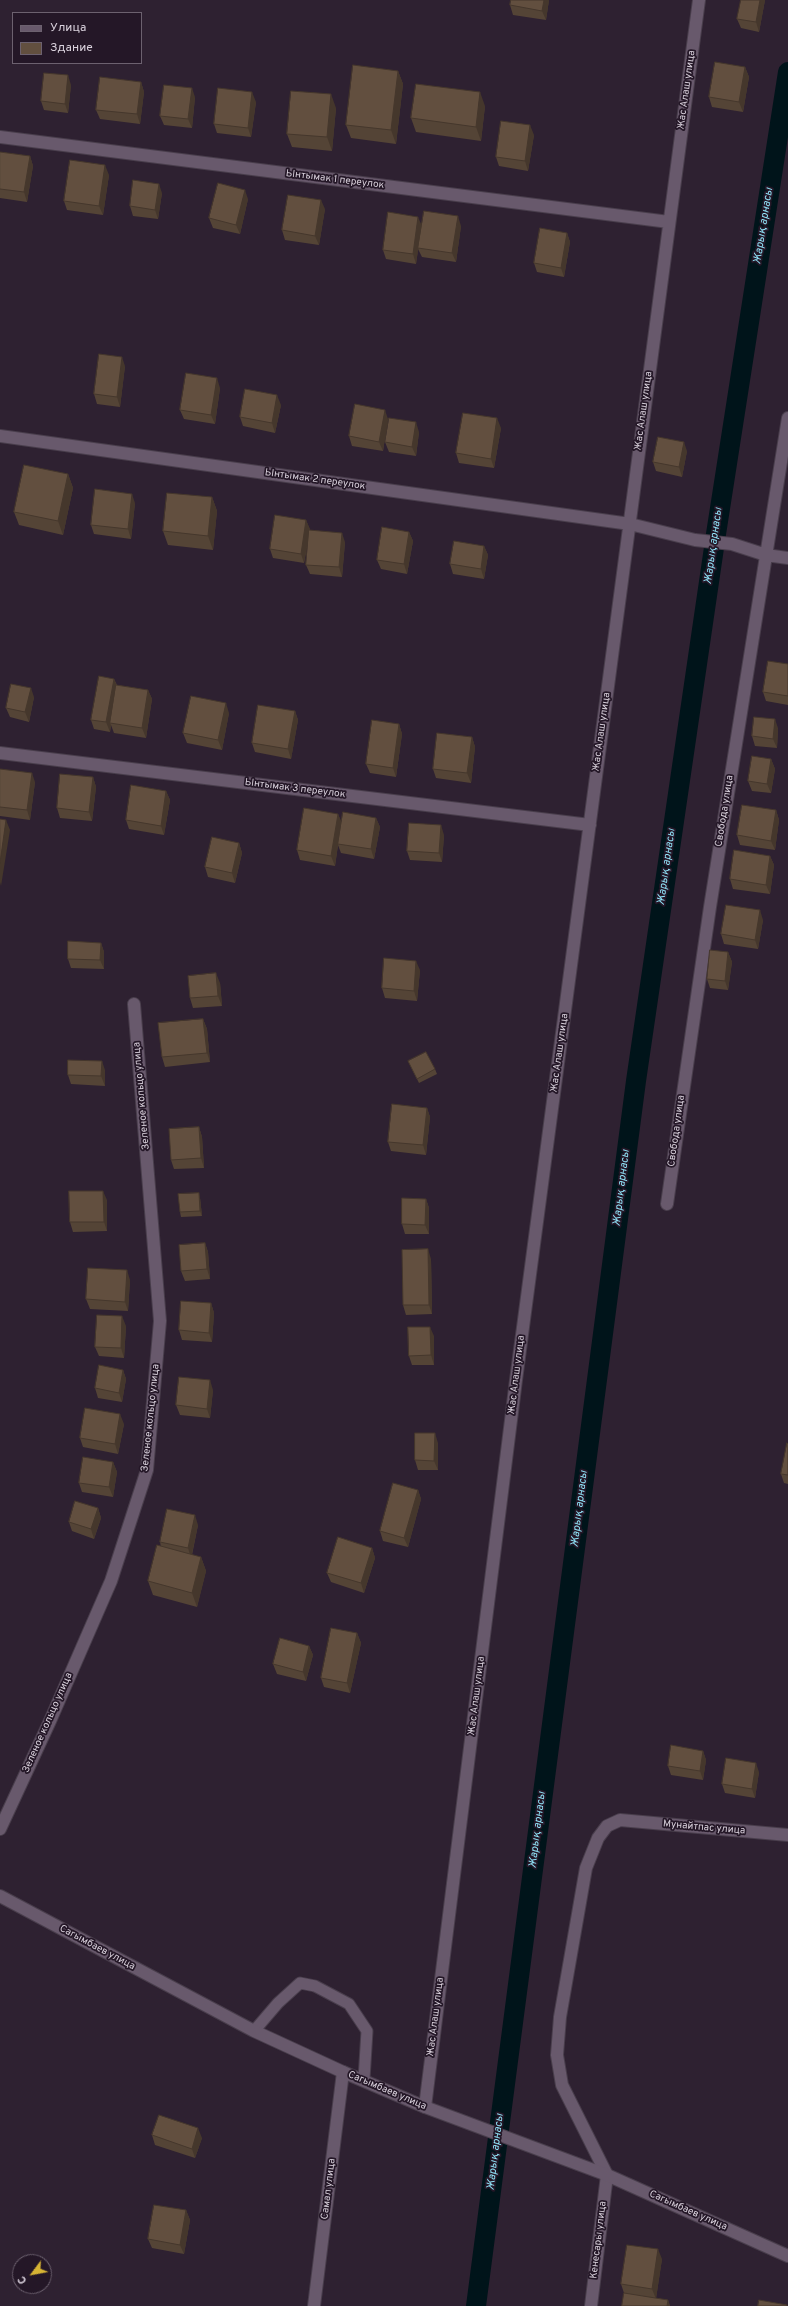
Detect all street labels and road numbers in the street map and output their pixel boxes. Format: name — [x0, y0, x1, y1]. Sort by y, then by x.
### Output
street label: Жас Алаш улица — [676, 50, 698, 130]
street label: Ынтымак 1 переулок — [285, 168, 385, 192]
street label: Жас Алаш улица — [633, 371, 655, 451]
street label: Ынтымак 2 переулок — [264, 467, 366, 493]
street label: Жас Алаш улица — [591, 692, 613, 772]
street label: Свобода улица — [713, 774, 737, 848]
street label: Ынтымак 3 переулок — [244, 777, 346, 801]
street label: Жас Алаш улица — [549, 1013, 571, 1093]
street label: Зеленое кольцо улица — [131, 1042, 153, 1150]
street label: Свобода улица — [666, 1094, 688, 1168]
street label: Жас Алаш улица — [506, 1335, 528, 1415]
street label: Зеленое кольцо улица — [139, 1363, 163, 1473]
street label: Жас Алаш улица — [466, 1656, 488, 1736]
street label: Зеленое кольцо улица — [20, 1671, 76, 1775]
street label: Мунайтпас улица — [662, 1818, 746, 1838]
street label: Сагымбаев улица — [57, 1923, 137, 1973]
street label: Жас Алаш улица — [425, 1977, 447, 2057]
street label: Сагымбаев улица — [346, 2069, 428, 2113]
street label: Самал улица — [319, 2158, 339, 2220]
street label: Сагымбаев улица — [647, 2188, 729, 2234]
street label: Кенесары улица — [588, 2200, 610, 2280]

